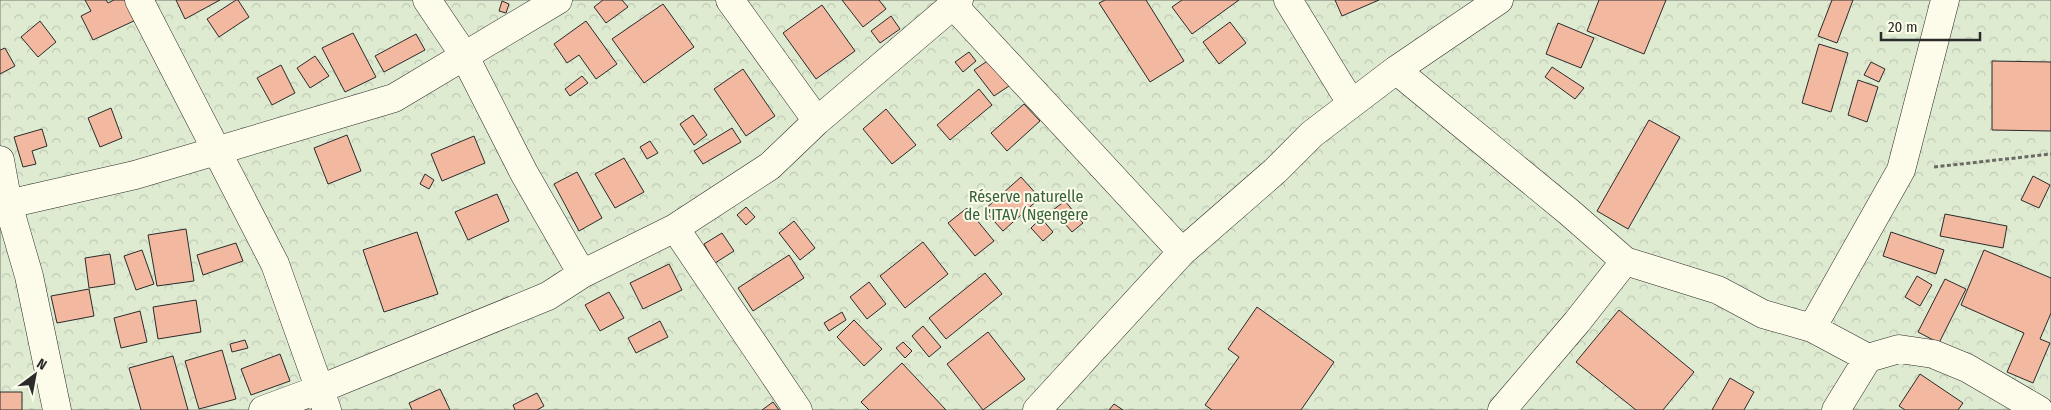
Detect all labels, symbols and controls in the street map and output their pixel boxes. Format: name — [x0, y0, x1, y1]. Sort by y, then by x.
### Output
scale bar — [1881, 10, 1980, 42]
text: 20 m — [1888, 18, 1918, 36]
park label: Réserve naturelle de l'ITAV (Ngengere — [964, 187, 1088, 224]
north arrow — [10, 350, 60, 400]
text: N — [34, 355, 50, 374]

